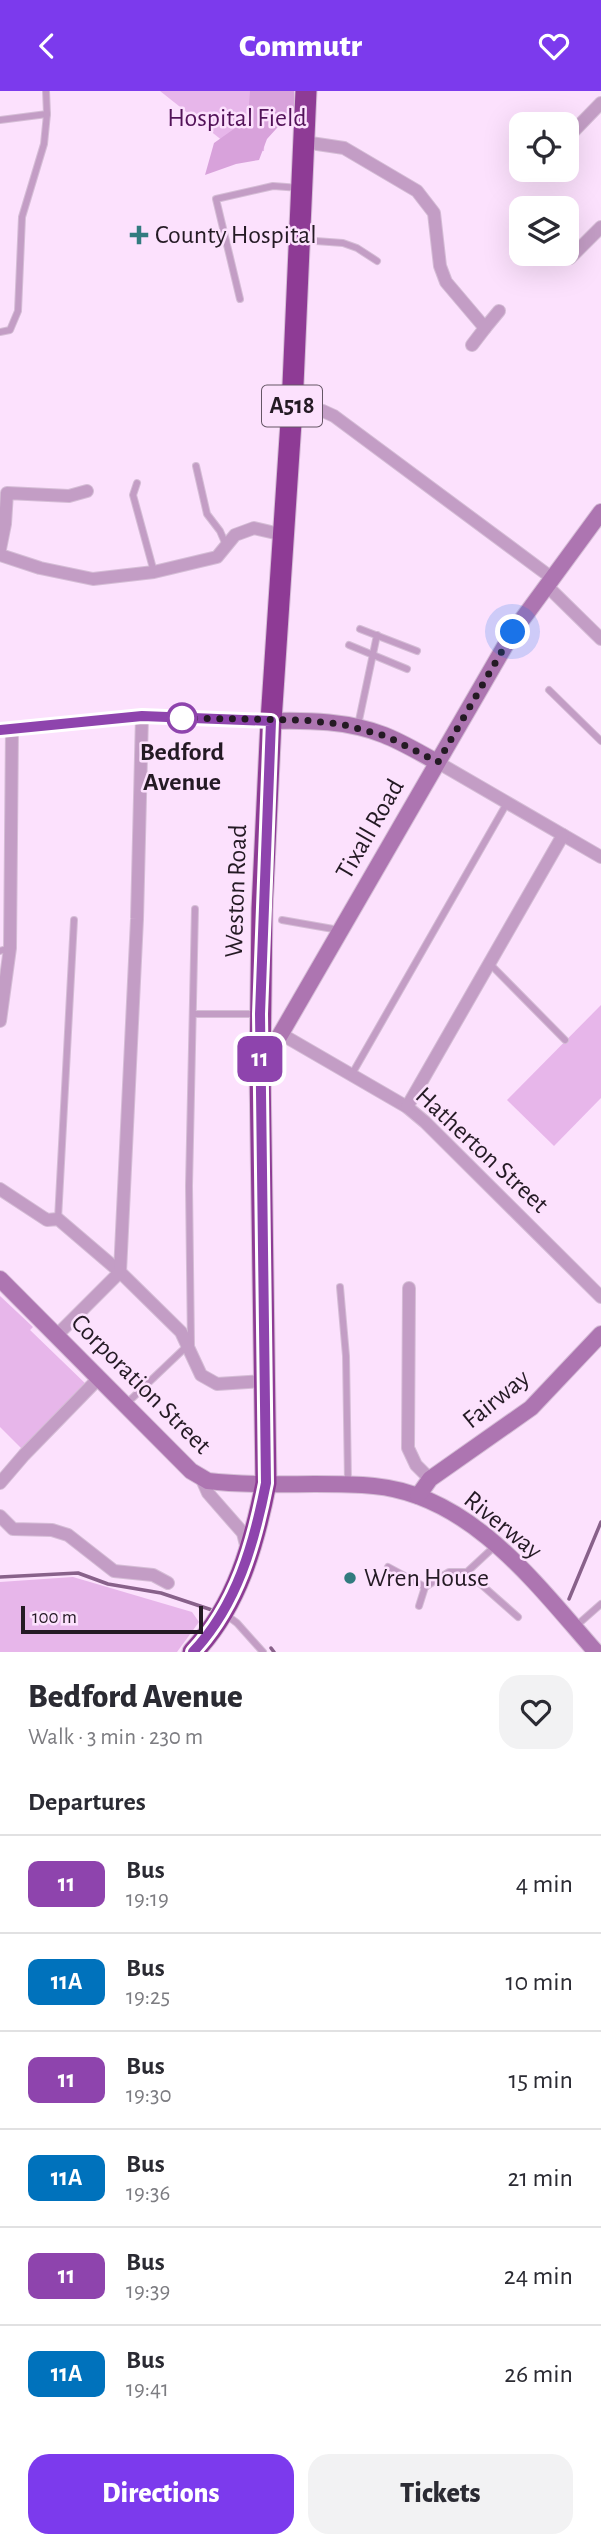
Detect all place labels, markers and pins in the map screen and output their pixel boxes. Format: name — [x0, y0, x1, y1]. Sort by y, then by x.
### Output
place label: County Hospital — [155, 222, 317, 248]
marker: County Hospital — [129, 225, 149, 245]
marker: Bedford Avenue — [167, 703, 197, 733]
place label: Bedford Avenue — [140, 739, 225, 795]
place label: Wren House — [364, 1565, 489, 1591]
marker: Wren House — [342, 1570, 358, 1586]

